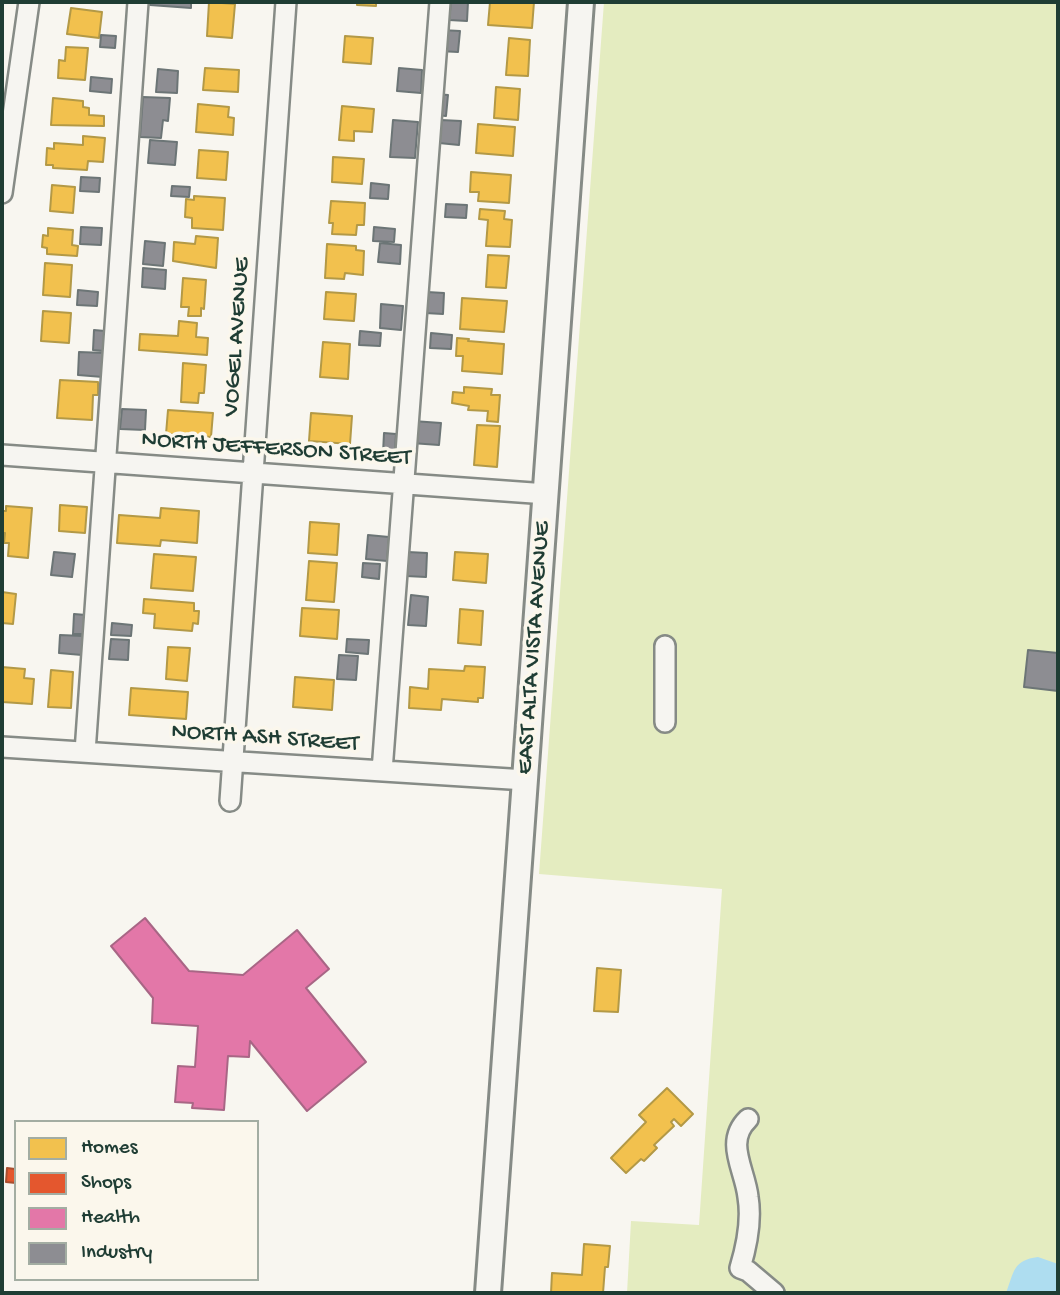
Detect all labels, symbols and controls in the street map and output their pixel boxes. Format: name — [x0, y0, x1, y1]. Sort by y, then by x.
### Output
street label: VOGEL AVENUE — [218, 257, 258, 417]
street label: NORTH JEFFERSON STREET — [140, 426, 412, 474]
street label: EAST ALTA VISTA AVENUE — [512, 521, 558, 775]
street label: NORTH ASH STREET — [170, 718, 360, 760]
legend — [14, 1120, 259, 1281]
text: Homes — [81, 1136, 137, 1161]
text: Shops — [81, 1171, 131, 1196]
text: Health — [81, 1206, 140, 1231]
text: Industry — [81, 1241, 152, 1266]

